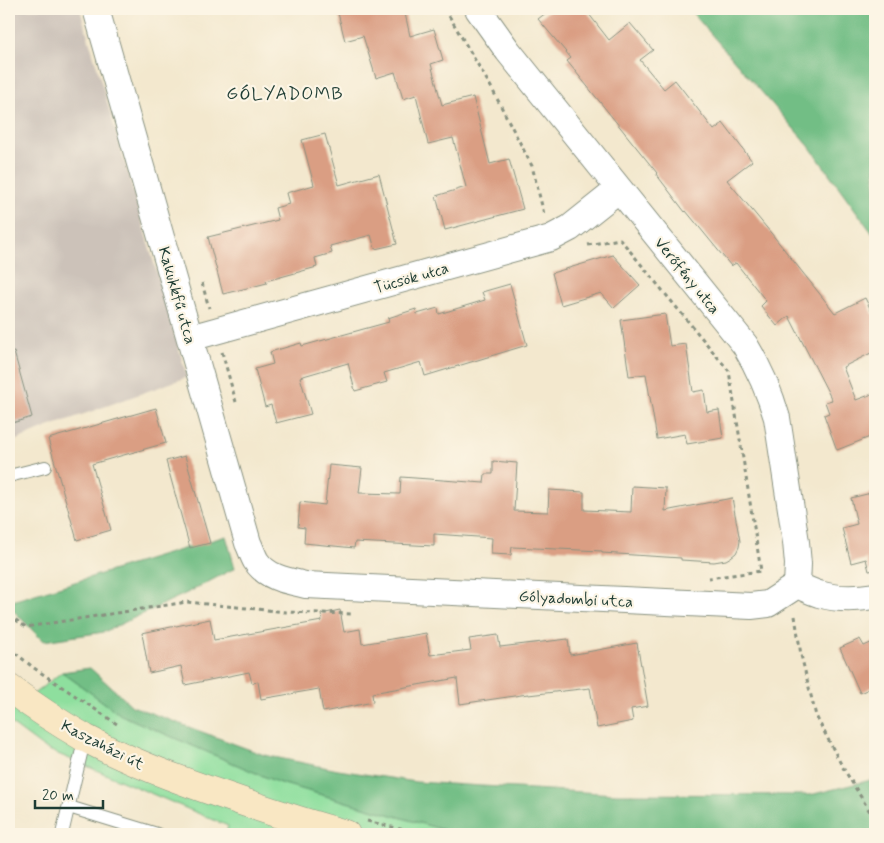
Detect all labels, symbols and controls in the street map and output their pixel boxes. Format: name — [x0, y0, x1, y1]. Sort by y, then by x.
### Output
district label: GÓLYADOMB — [226, 82, 344, 106]
street label: Verőfény utca — [649, 233, 724, 319]
street label: Kakukkfű utca — [153, 244, 201, 347]
street label: Tücsök utca — [372, 258, 451, 299]
street label: Gólyadombi utca — [518, 586, 634, 613]
street label: Kaszaházi út — [57, 715, 148, 776]
scale bar — [35, 778, 102, 810]
text: 20 m — [42, 786, 74, 806]

